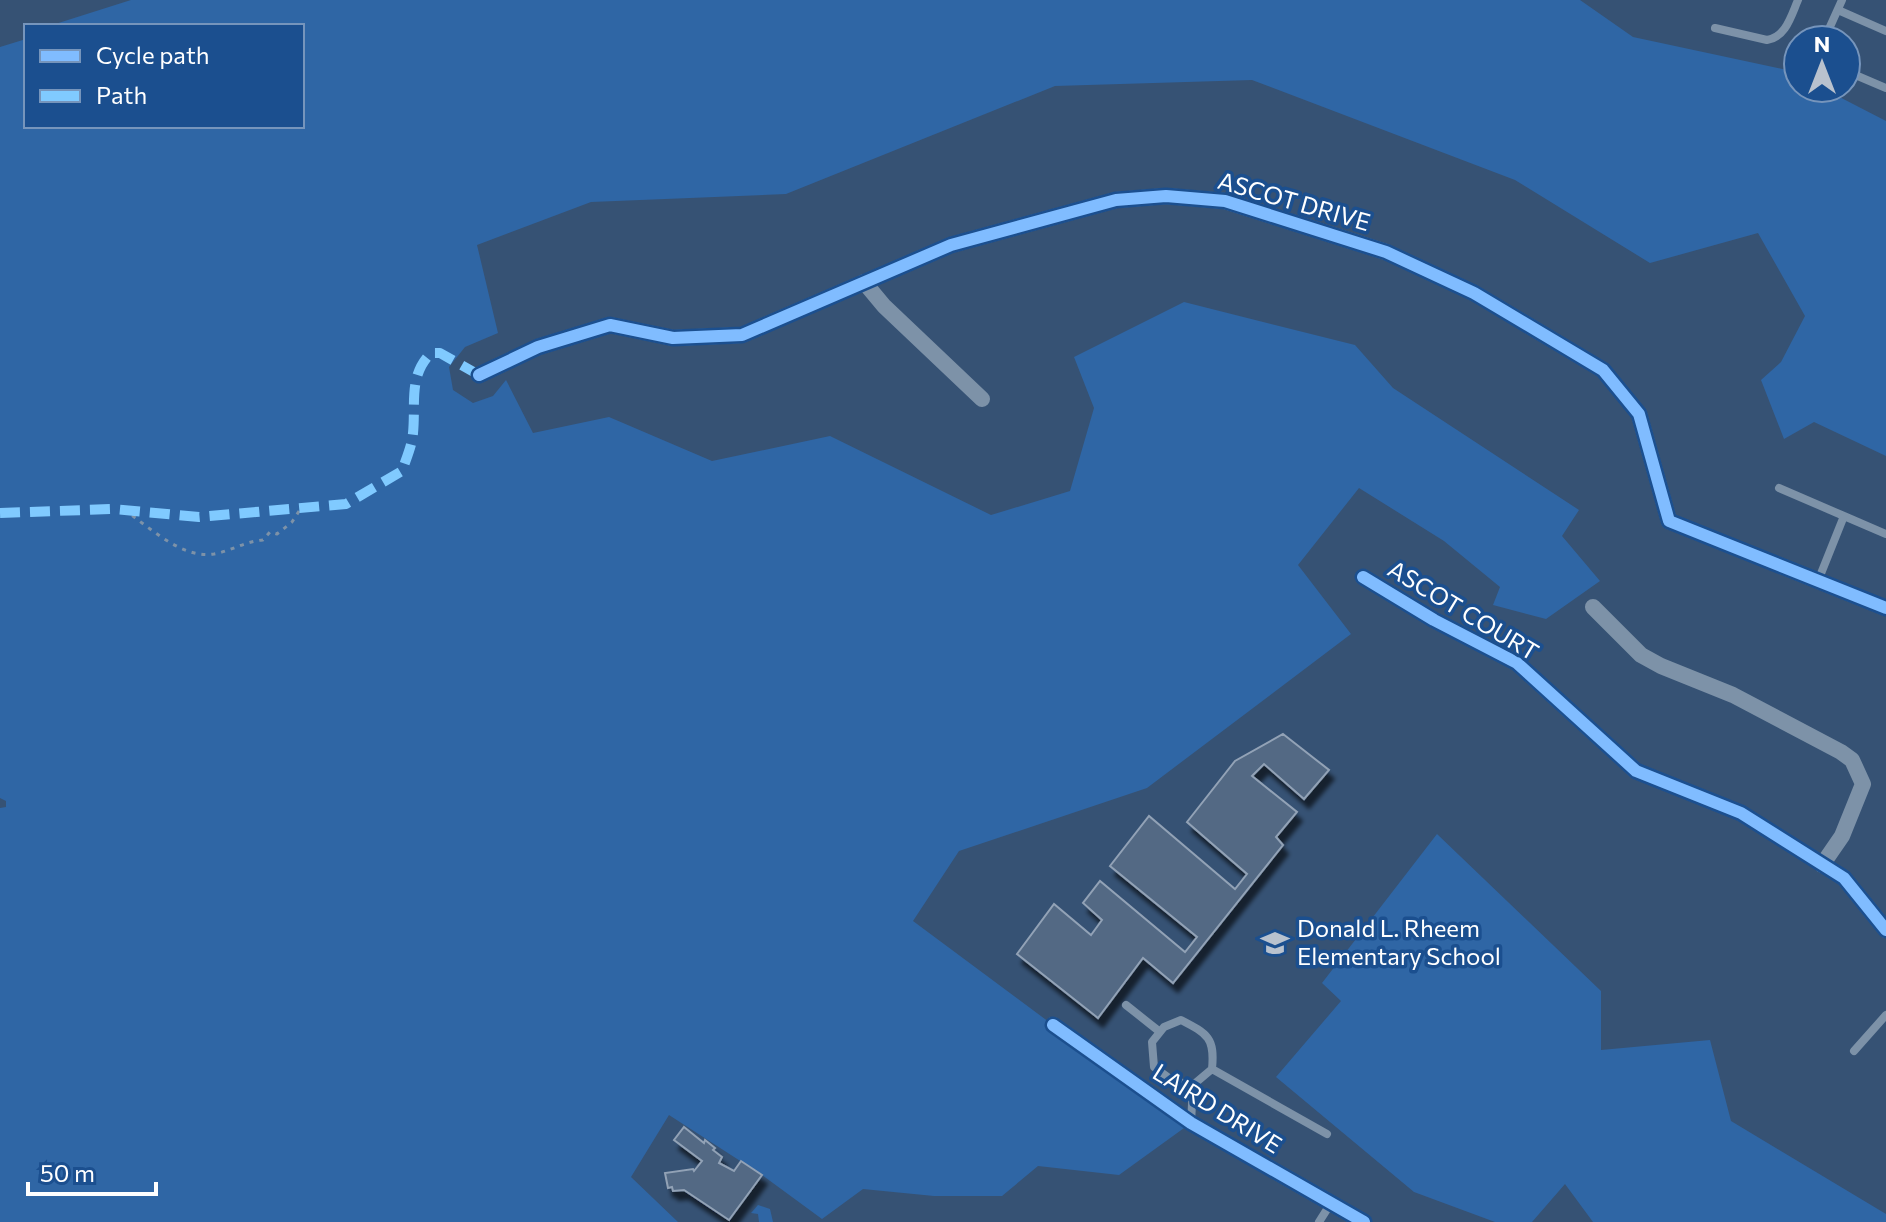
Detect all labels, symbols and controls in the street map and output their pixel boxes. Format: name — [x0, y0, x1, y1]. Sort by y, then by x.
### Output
legend — [24, 24, 304, 128]
north arrow — [1782, 24, 1862, 104]
text: N — [1814, 30, 1830, 57]
text: Cycle path — [96, 40, 210, 69]
text: Path — [96, 80, 147, 109]
street label: ASCOT DRIVE — [1215, 165, 1374, 236]
street label: ASCOT COURT — [1383, 553, 1544, 666]
place label: Donald L. Rheem Elementary School — [1297, 913, 1501, 970]
school or university icon: Donald L. Rheem Elementary School — [1260, 928, 1290, 958]
street label: LAIRD DRIVE — [1148, 1057, 1288, 1159]
scale bar — [28, 1146, 156, 1196]
text: 50 m — [40, 1158, 95, 1187]

